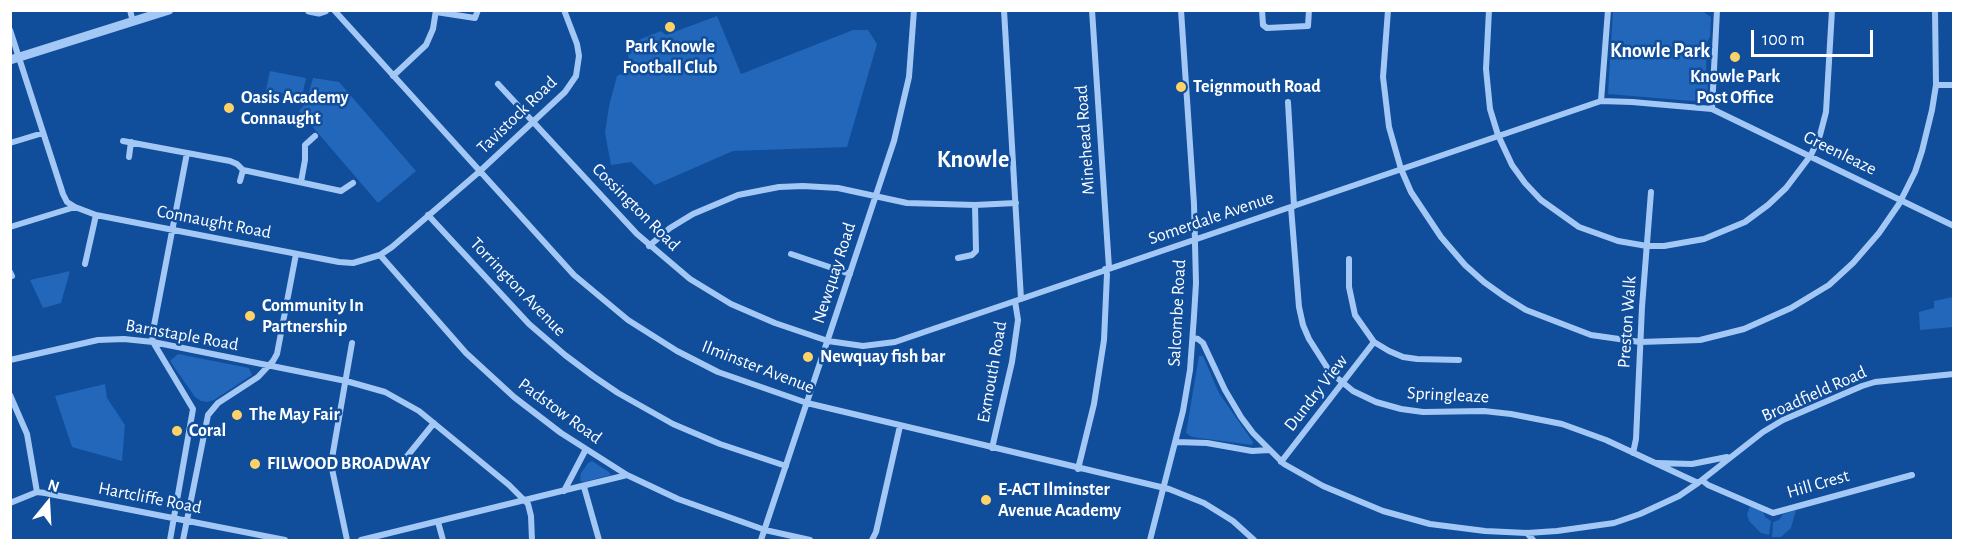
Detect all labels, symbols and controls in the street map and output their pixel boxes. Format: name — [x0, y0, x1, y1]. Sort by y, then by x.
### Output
scale bar — [1754, 18, 1876, 56]
marker: Park Knowle Football Club — [663, 20, 677, 34]
text: 100 m — [1762, 31, 1805, 49]
place label: Park Knowle Football Club — [623, 36, 717, 78]
district label: Knowle Park — [1610, 39, 1710, 63]
marker: Knowle Park Post Office — [1728, 50, 1742, 64]
place label: Knowle Park Post Office — [1690, 66, 1780, 109]
street label: Tavistock Road — [473, 72, 561, 158]
place label: Teignmouth Road — [1193, 76, 1321, 98]
marker: Teignmouth Road — [1174, 80, 1188, 94]
street label: Minehead Road — [1070, 84, 1100, 196]
place label: Oasis Academy Connaught — [241, 87, 349, 130]
marker: Oasis Academy Connaught — [222, 101, 236, 115]
street label: Greenleaze — [1800, 126, 1880, 180]
district label: Knowle — [937, 146, 1009, 174]
street label: Cossington Road — [587, 158, 685, 256]
street label: Somerdale Avenue — [1145, 186, 1277, 250]
street label: Connaught Road — [155, 200, 273, 244]
street label: Newquay Road — [808, 220, 860, 326]
street label: Torrington Avenue — [465, 233, 571, 341]
street label: Salcombe Road — [1163, 259, 1191, 367]
street label: Preston Walk — [1613, 275, 1641, 369]
place label: Community In Partnership — [262, 295, 364, 338]
marker: Community In Partnership — [243, 309, 257, 323]
street label: Barnstaple Road — [124, 314, 240, 356]
street label: Exmouth Road — [972, 320, 1012, 424]
street label: Ilminster Avenue — [699, 336, 817, 398]
place label: Newquay fish bar — [820, 346, 945, 368]
marker: Newquay fish bar — [801, 350, 815, 364]
street label: Dundry View — [1280, 351, 1352, 435]
street label: Broadfield Road — [1758, 361, 1870, 427]
street label: Padstow Road — [514, 373, 606, 449]
street label: Springleaze — [1406, 382, 1490, 408]
place label: The May Fair — [249, 404, 340, 426]
marker: The May Fair — [230, 408, 244, 422]
place label: Coral — [189, 420, 226, 442]
marker: Coral — [170, 424, 184, 438]
place label: FILWOOD BROADWAY — [267, 453, 431, 475]
marker: FILWOOD BROADWAY — [248, 457, 262, 471]
street label: Hill Crest — [1784, 465, 1852, 503]
north arrow — [18, 473, 78, 533]
text: N — [46, 477, 61, 495]
street label: Hartcliffe Road — [97, 477, 203, 519]
place label: E-ACT Ilminster Avenue Academy — [998, 479, 1121, 522]
marker: E-ACT Ilminster Avenue Academy — [979, 493, 993, 507]

